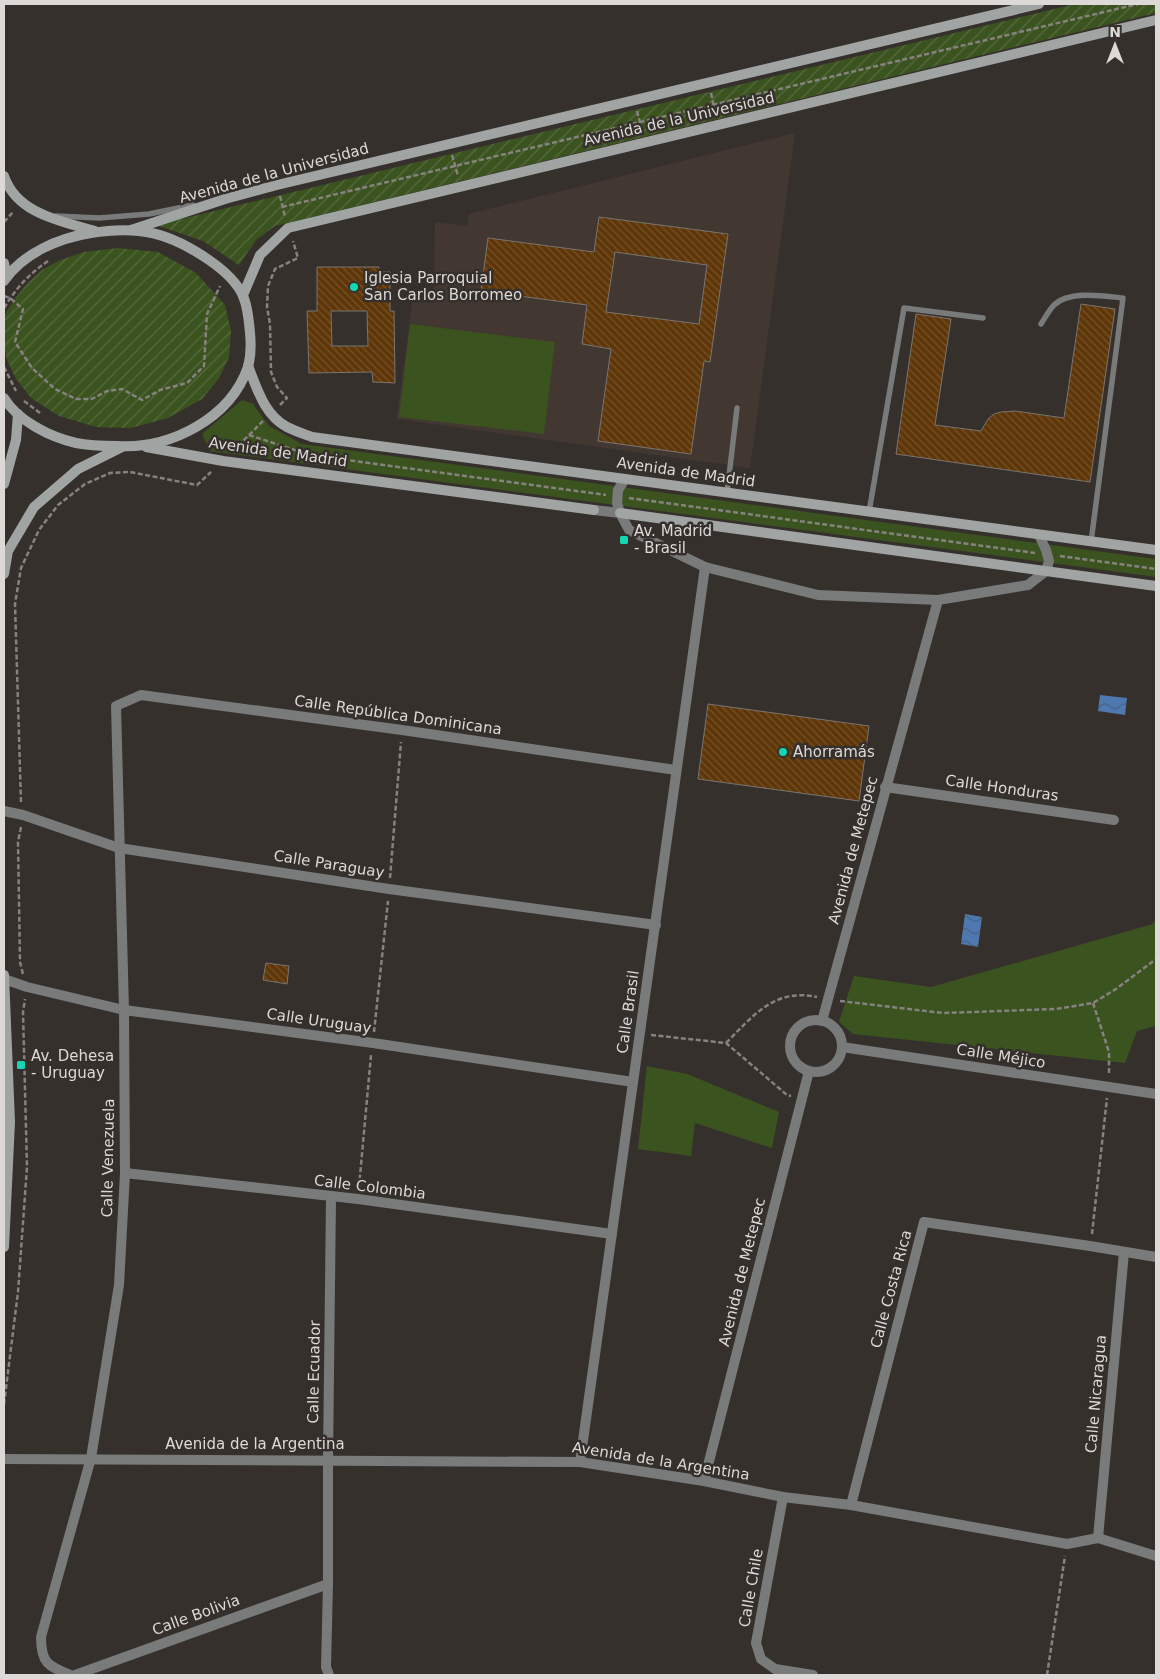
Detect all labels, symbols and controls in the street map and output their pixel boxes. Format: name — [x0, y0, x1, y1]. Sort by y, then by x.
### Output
north arrow — [1090, 20, 1140, 70]
text: N — [1109, 24, 1121, 40]
street label: Avenida de la Universidad — [582, 88, 776, 150]
street label: Avenida de la Universidad — [177, 139, 371, 207]
place label: Iglesia Parroquial San Carlos Borromeo — [364, 269, 522, 304]
marker: Iglesia Parroquial San Carlos Borromeo — [348, 281, 360, 293]
street label: Avenida de Madrid — [208, 433, 348, 471]
street label: Avenida de Madrid — [616, 453, 756, 491]
place label: Av. Madrid - Brasil — [634, 522, 712, 557]
marker: Av. Madrid - Brasil — [618, 534, 630, 546]
street label: Calle República Dominicana — [293, 692, 503, 738]
place label: Ahorramás — [793, 743, 875, 761]
marker: Ahorramás — [777, 746, 789, 758]
street label: Calle Honduras — [944, 771, 1060, 805]
street label: Avenida de Metepec — [825, 774, 881, 926]
street label: Calle Paraguay — [272, 846, 386, 882]
street label: Calle Brasil — [613, 969, 643, 1055]
street label: Calle Uruguay — [265, 1005, 373, 1037]
street label: Calle Méjico — [955, 1040, 1047, 1072]
place label: Av. Dehesa - Uruguay — [31, 1047, 114, 1082]
marker: Av. Dehesa - Uruguay — [15, 1059, 27, 1071]
street label: Calle Venezuela — [98, 1098, 118, 1218]
street label: Calle Colombia — [313, 1171, 427, 1203]
street label: Avenida de Metepec — [715, 1196, 769, 1348]
street label: Calle Costa Rica — [867, 1228, 915, 1350]
street label: Calle Ecuador — [304, 1319, 324, 1424]
street label: Calle Nicaragua — [1082, 1334, 1110, 1454]
street label: Avenida de la Argentina — [165, 1435, 345, 1453]
street label: Avenida de la Argentina — [571, 1438, 751, 1484]
street label: Calle Chile — [735, 1547, 767, 1629]
street label: Calle Bolivia — [150, 1591, 242, 1639]

